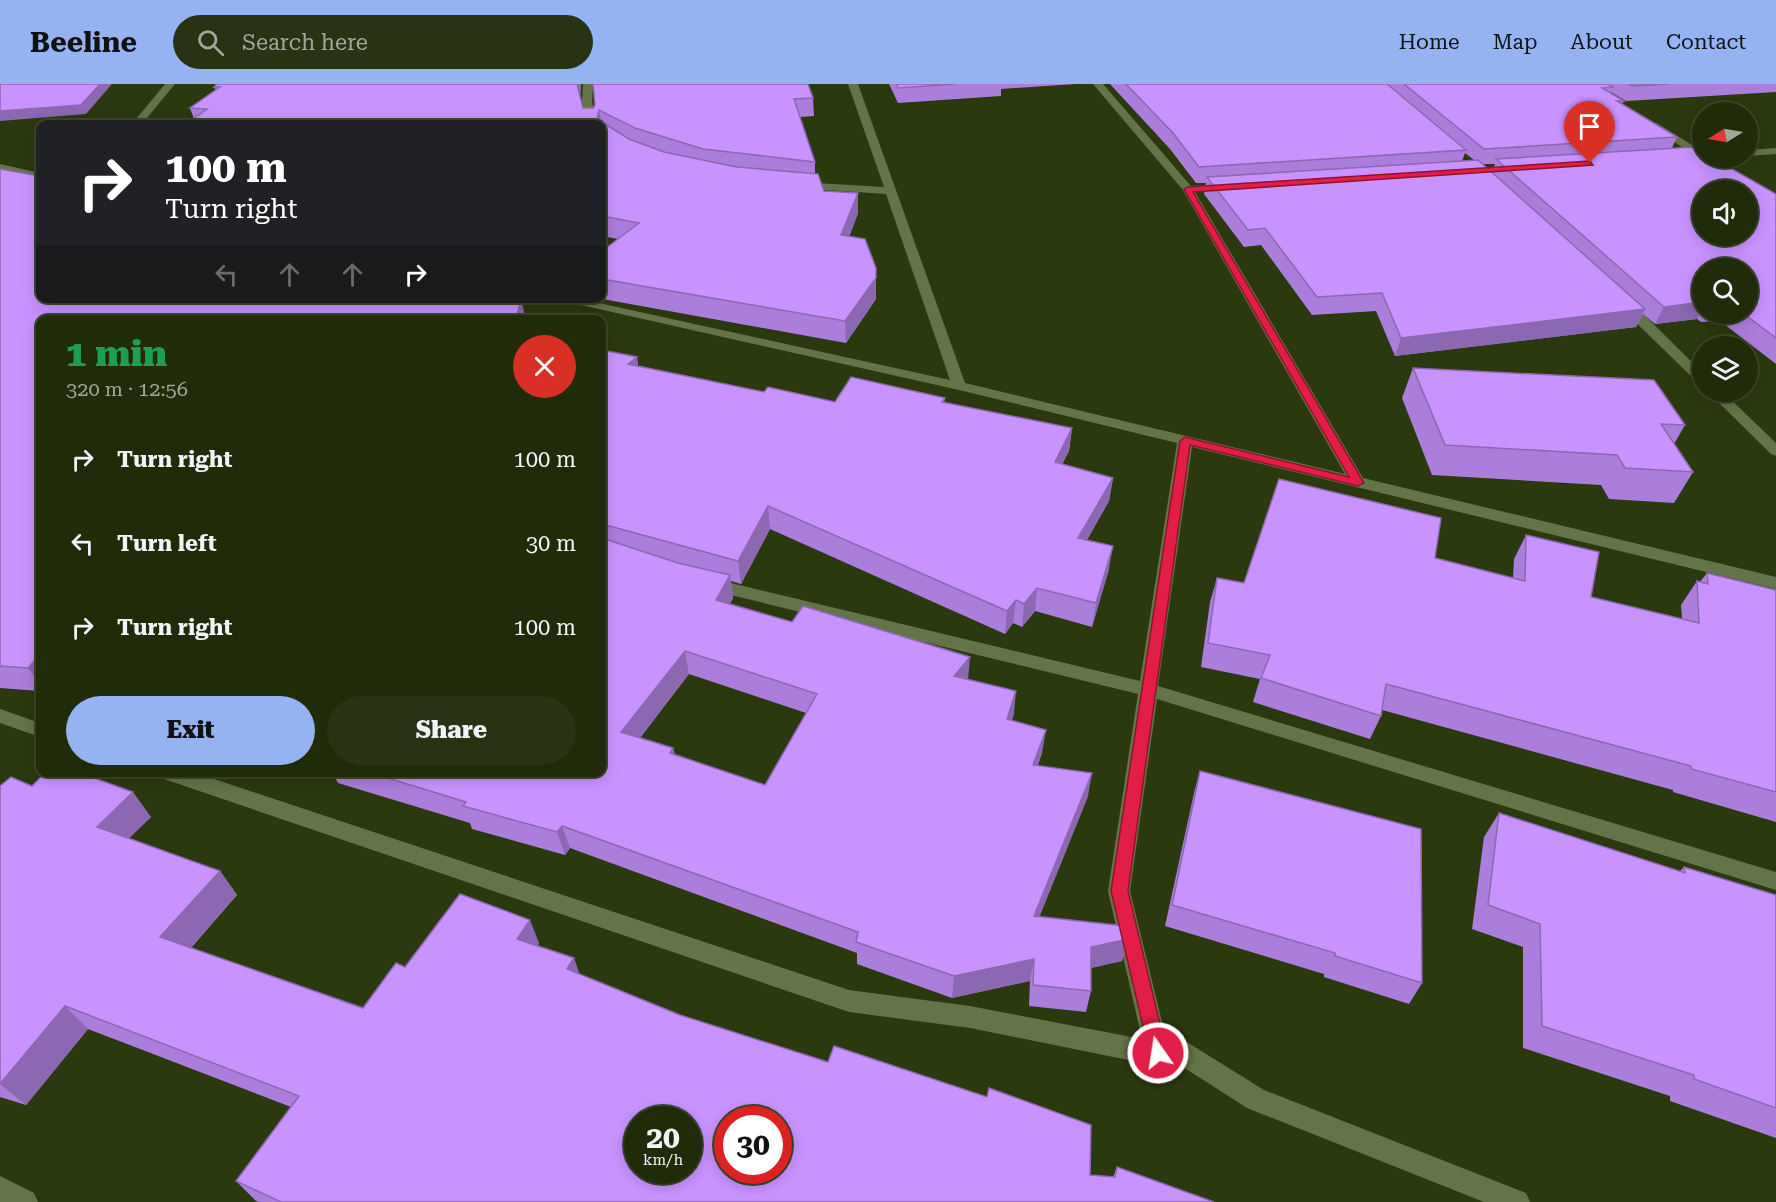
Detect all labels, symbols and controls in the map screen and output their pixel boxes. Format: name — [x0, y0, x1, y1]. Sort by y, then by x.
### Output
search box — [173, 15, 593, 69]
text: Beeline — [30, 26, 137, 59]
icon: search — [194, 26, 227, 59]
text: Search here — [242, 30, 368, 55]
text: Home — [1399, 30, 1460, 54]
text: Map — [1493, 30, 1538, 54]
text: About — [1571, 30, 1633, 54]
text: Contact — [1666, 30, 1746, 54]
pin — [1564, 101, 1615, 163]
north arrow — [1692, 102, 1758, 168]
map controls — [1692, 102, 1758, 402]
icon: arrive — [1573, 110, 1606, 143]
text: 100 m — [165, 143, 287, 192]
icon: right — [66, 144, 144, 222]
button: sound — [1692, 180, 1758, 246]
text: Turn right — [165, 193, 298, 225]
icon: left — [210, 258, 243, 291]
icon: ahead — [273, 258, 306, 291]
icon: ahead — [336, 258, 369, 291]
icon: right — [399, 258, 432, 291]
button: search — [1692, 258, 1758, 324]
text: 1 min — [66, 333, 167, 375]
button: close — [513, 335, 576, 398]
button: layers — [1692, 336, 1758, 402]
text: 320 m · 12:56 — [66, 377, 188, 401]
icon: right — [66, 443, 99, 476]
text: Turn right — [117, 447, 232, 472]
text: 100 m — [513, 447, 576, 472]
icon: left — [66, 527, 99, 560]
text: Turn left — [117, 531, 217, 556]
text: 30 m — [526, 531, 576, 556]
icon: right — [66, 611, 99, 644]
text: Turn right — [117, 615, 232, 640]
text: 100 m — [513, 615, 576, 640]
button: Exit — [66, 696, 315, 765]
button: Share — [327, 696, 576, 765]
position arrow — [1126, 1021, 1190, 1085]
speed limit sign: 30 — [714, 1106, 792, 1184]
text: 20 — [646, 1120, 680, 1155]
text: km/h — [643, 1151, 683, 1169]

